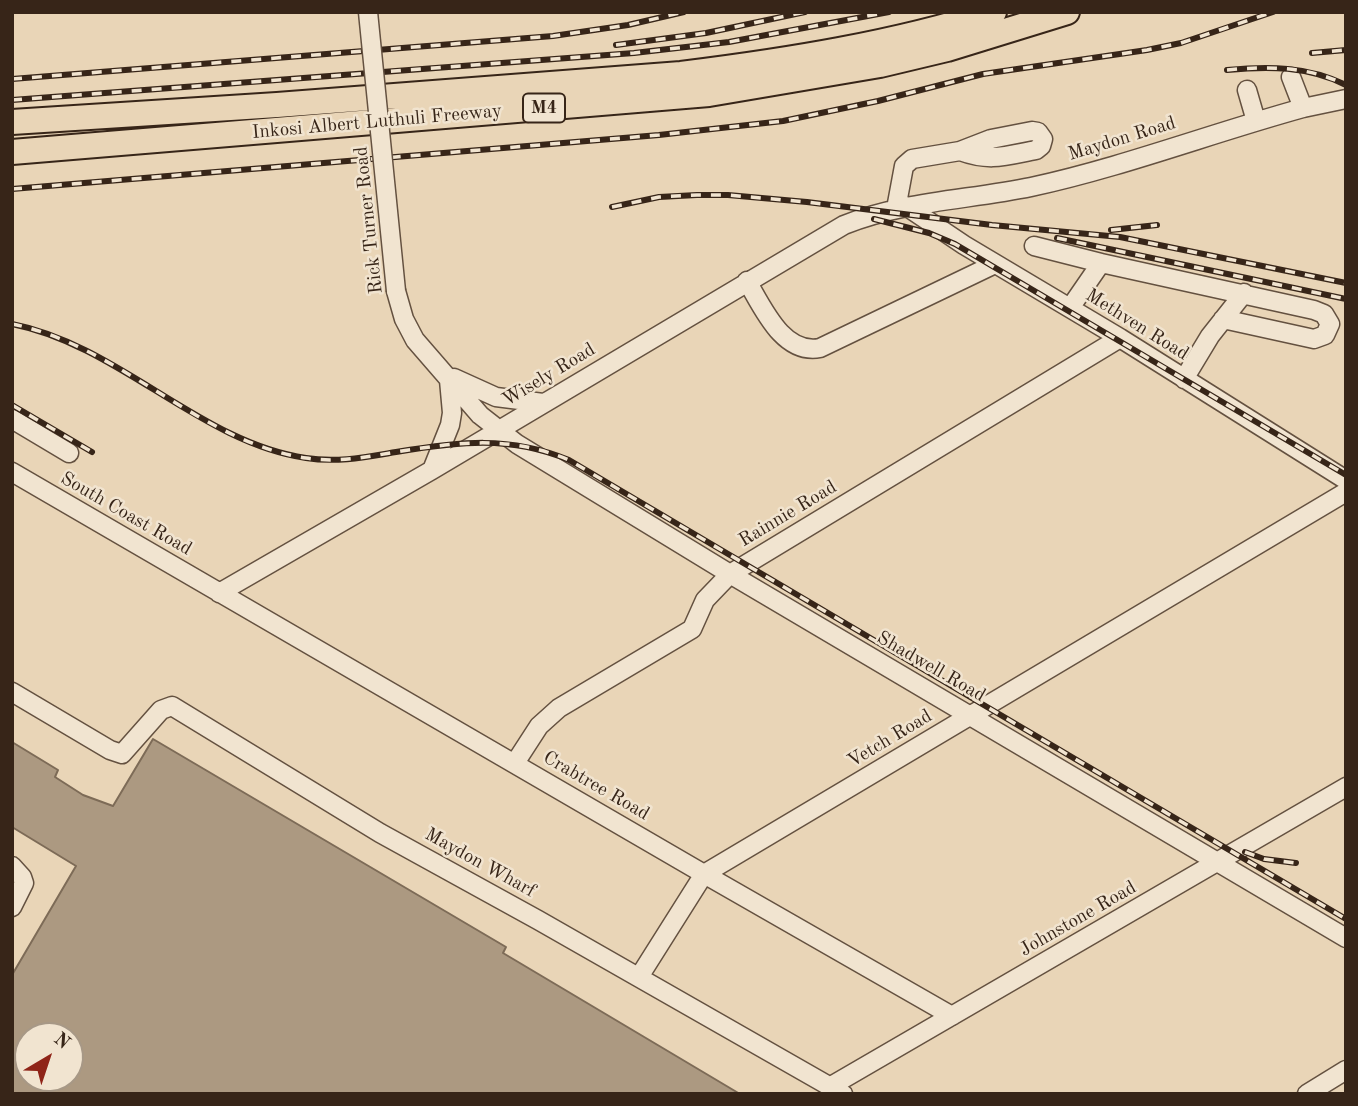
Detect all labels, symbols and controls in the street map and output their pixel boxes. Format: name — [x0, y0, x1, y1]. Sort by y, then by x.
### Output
road number: M4 — [523, 94, 565, 122]
street label: Inkosi Albert Luthuli Freeway — [251, 100, 503, 144]
street label: Maydon Road — [1065, 112, 1179, 166]
street label: Rick Turner Road — [350, 145, 388, 295]
street label: Methven Road — [1081, 284, 1193, 366]
street label: Wisely Road — [498, 338, 600, 412]
street label: South Coast Road — [56, 467, 196, 561]
street label: Rainnie Road — [735, 476, 841, 552]
street label: Shadwell Road — [873, 627, 989, 707]
street label: Vetch Road — [844, 705, 936, 773]
street label: Crabtree Road — [539, 746, 653, 826]
street label: Maydon Wharf — [421, 823, 539, 903]
street label: Johnstone Road — [1015, 876, 1141, 962]
north arrow — [14, 1022, 84, 1092]
text: N — [50, 1030, 73, 1054]

